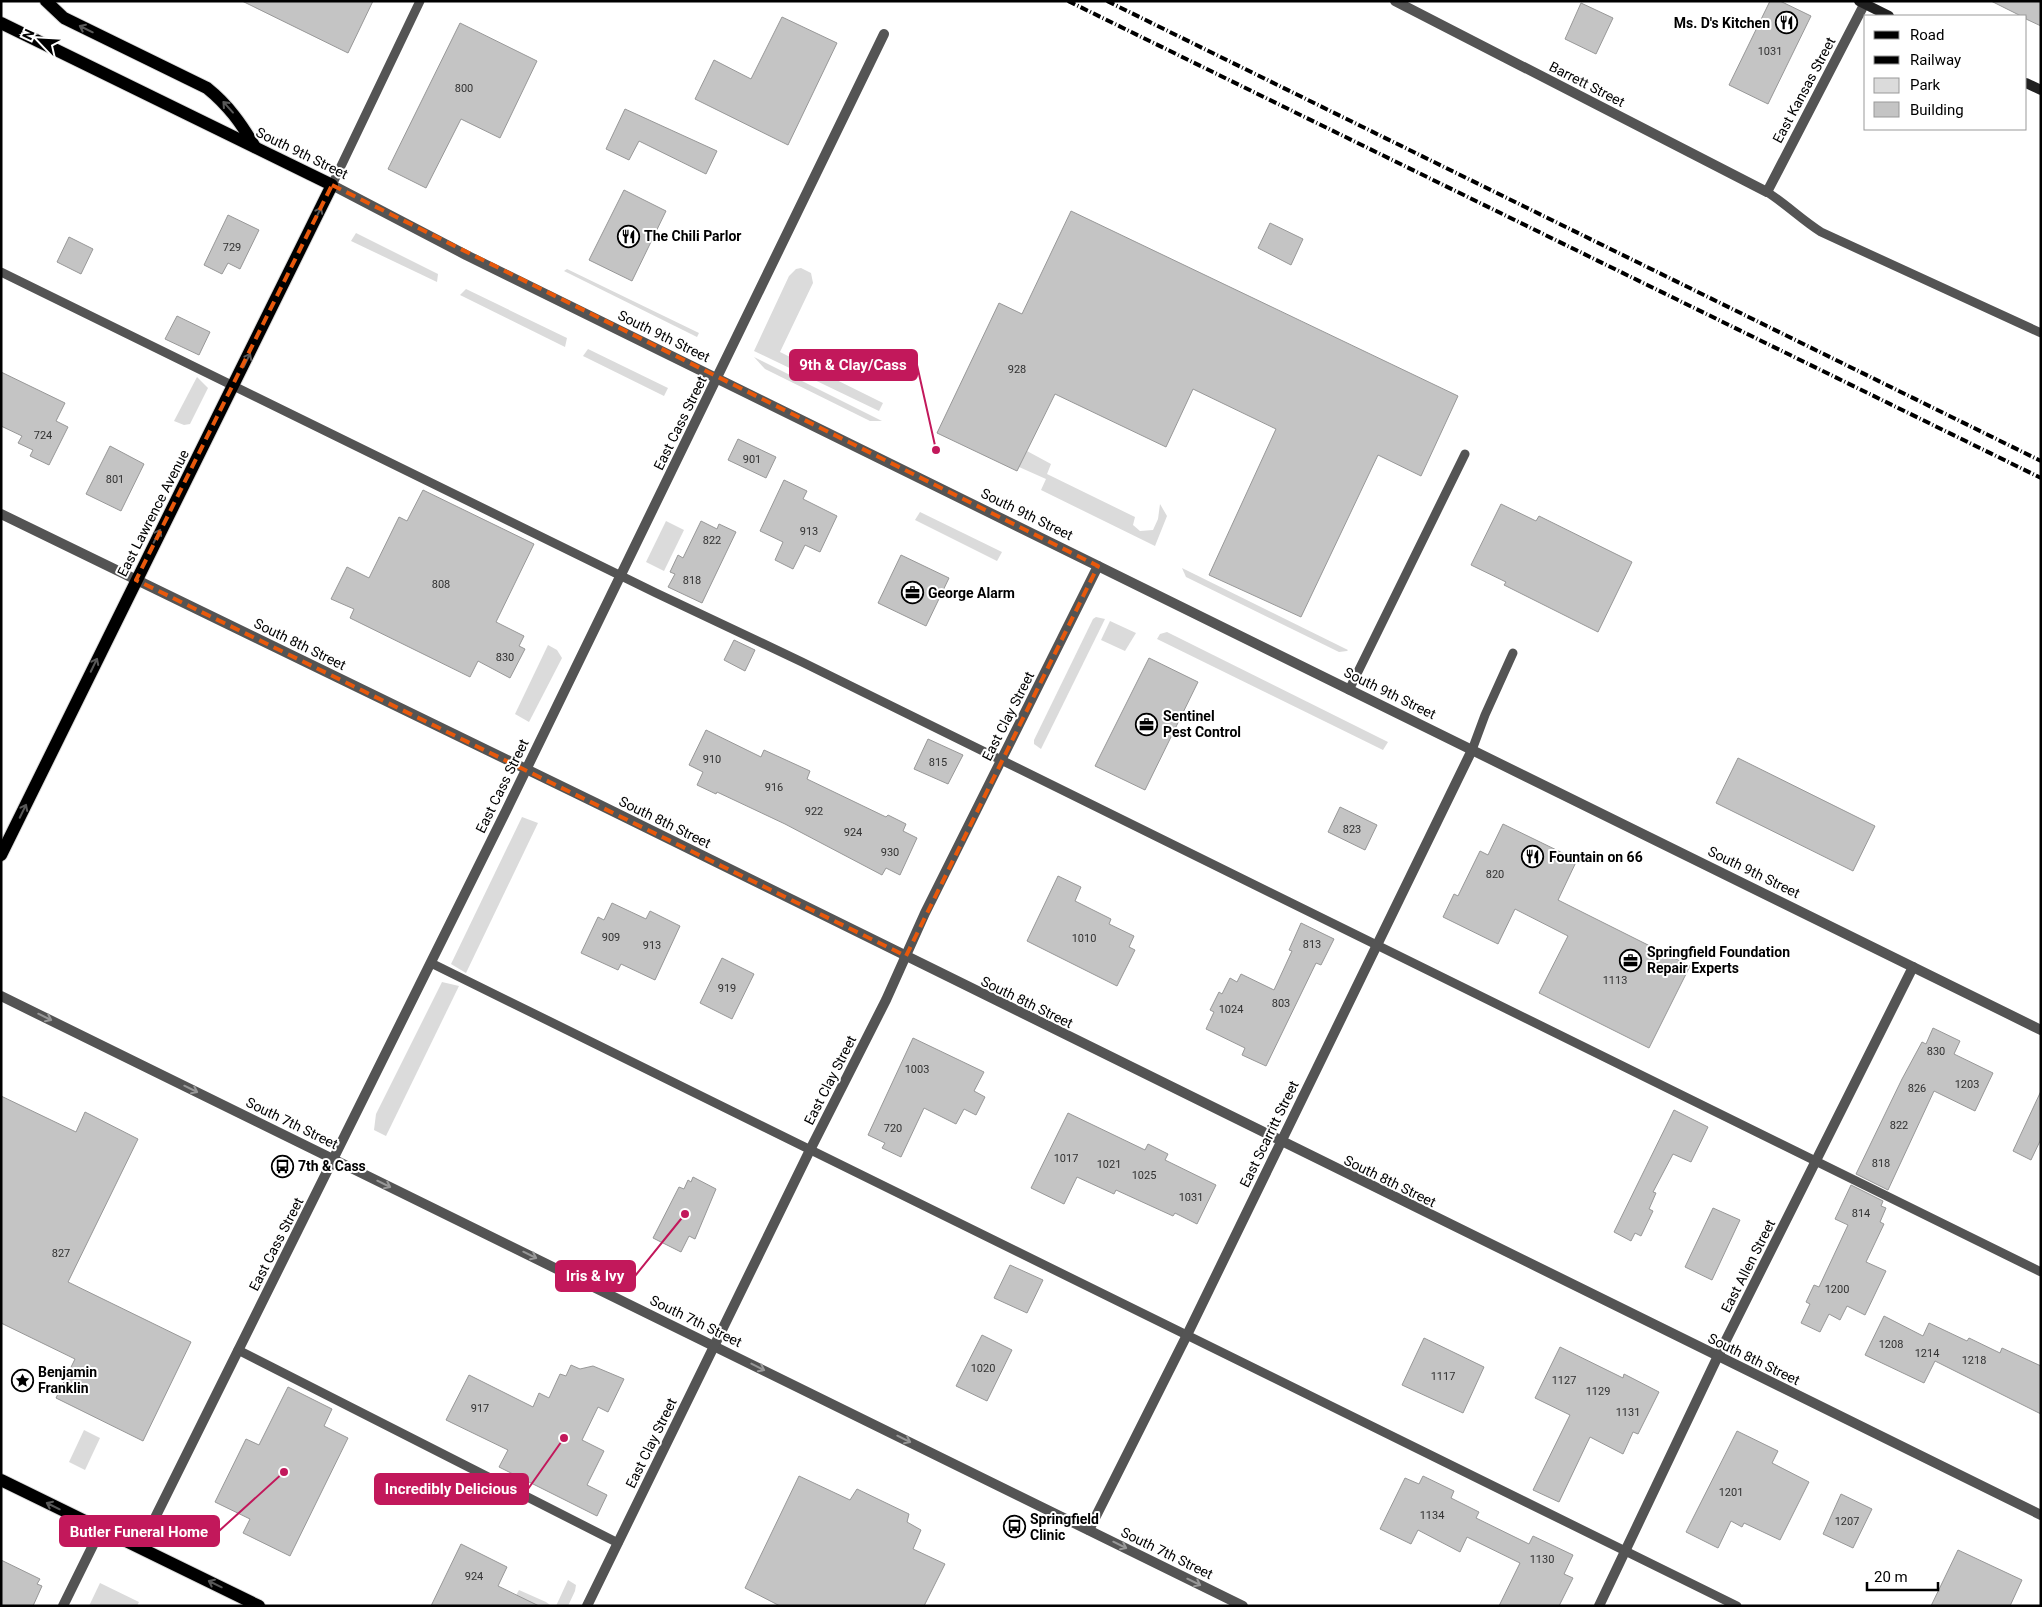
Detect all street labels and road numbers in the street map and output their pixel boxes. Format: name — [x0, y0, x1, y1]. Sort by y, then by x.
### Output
street label: East Kansas Street — [1769, 34, 1839, 146]
street label: Barrett Street — [1547, 58, 1628, 110]
street label: South 9th Street — [253, 124, 351, 182]
street label: South 9th Street — [615, 307, 713, 365]
street label: East Cass Street — [650, 373, 710, 473]
street label: East Lawrence Avenue — [114, 447, 192, 579]
street label: South 9th Street — [978, 485, 1076, 543]
street label: South 8th Street — [251, 615, 349, 673]
street label: South 9th Street — [1341, 664, 1439, 722]
street label: East Clay Street — [979, 668, 1038, 763]
street label: East Cass Street — [472, 736, 532, 836]
street label: South 8th Street — [616, 793, 714, 851]
street label: South 9th Street — [1705, 843, 1803, 901]
street label: South 8th Street — [978, 973, 1076, 1031]
street label: East Clay Street — [801, 1032, 860, 1127]
street label: East Scarritt Street — [1236, 1078, 1302, 1190]
street label: South 7th Street — [243, 1094, 341, 1152]
street label: South 8th Street — [1341, 1152, 1439, 1210]
street label: East Cass Street — [246, 1194, 307, 1293]
street label: East Allen Street — [1718, 1216, 1779, 1315]
street label: South 7th Street — [647, 1292, 745, 1350]
street label: South 8th Street — [1705, 1330, 1803, 1388]
street label: East Clay Street — [622, 1395, 680, 1491]
street label: South 7th Street — [1118, 1524, 1216, 1582]

